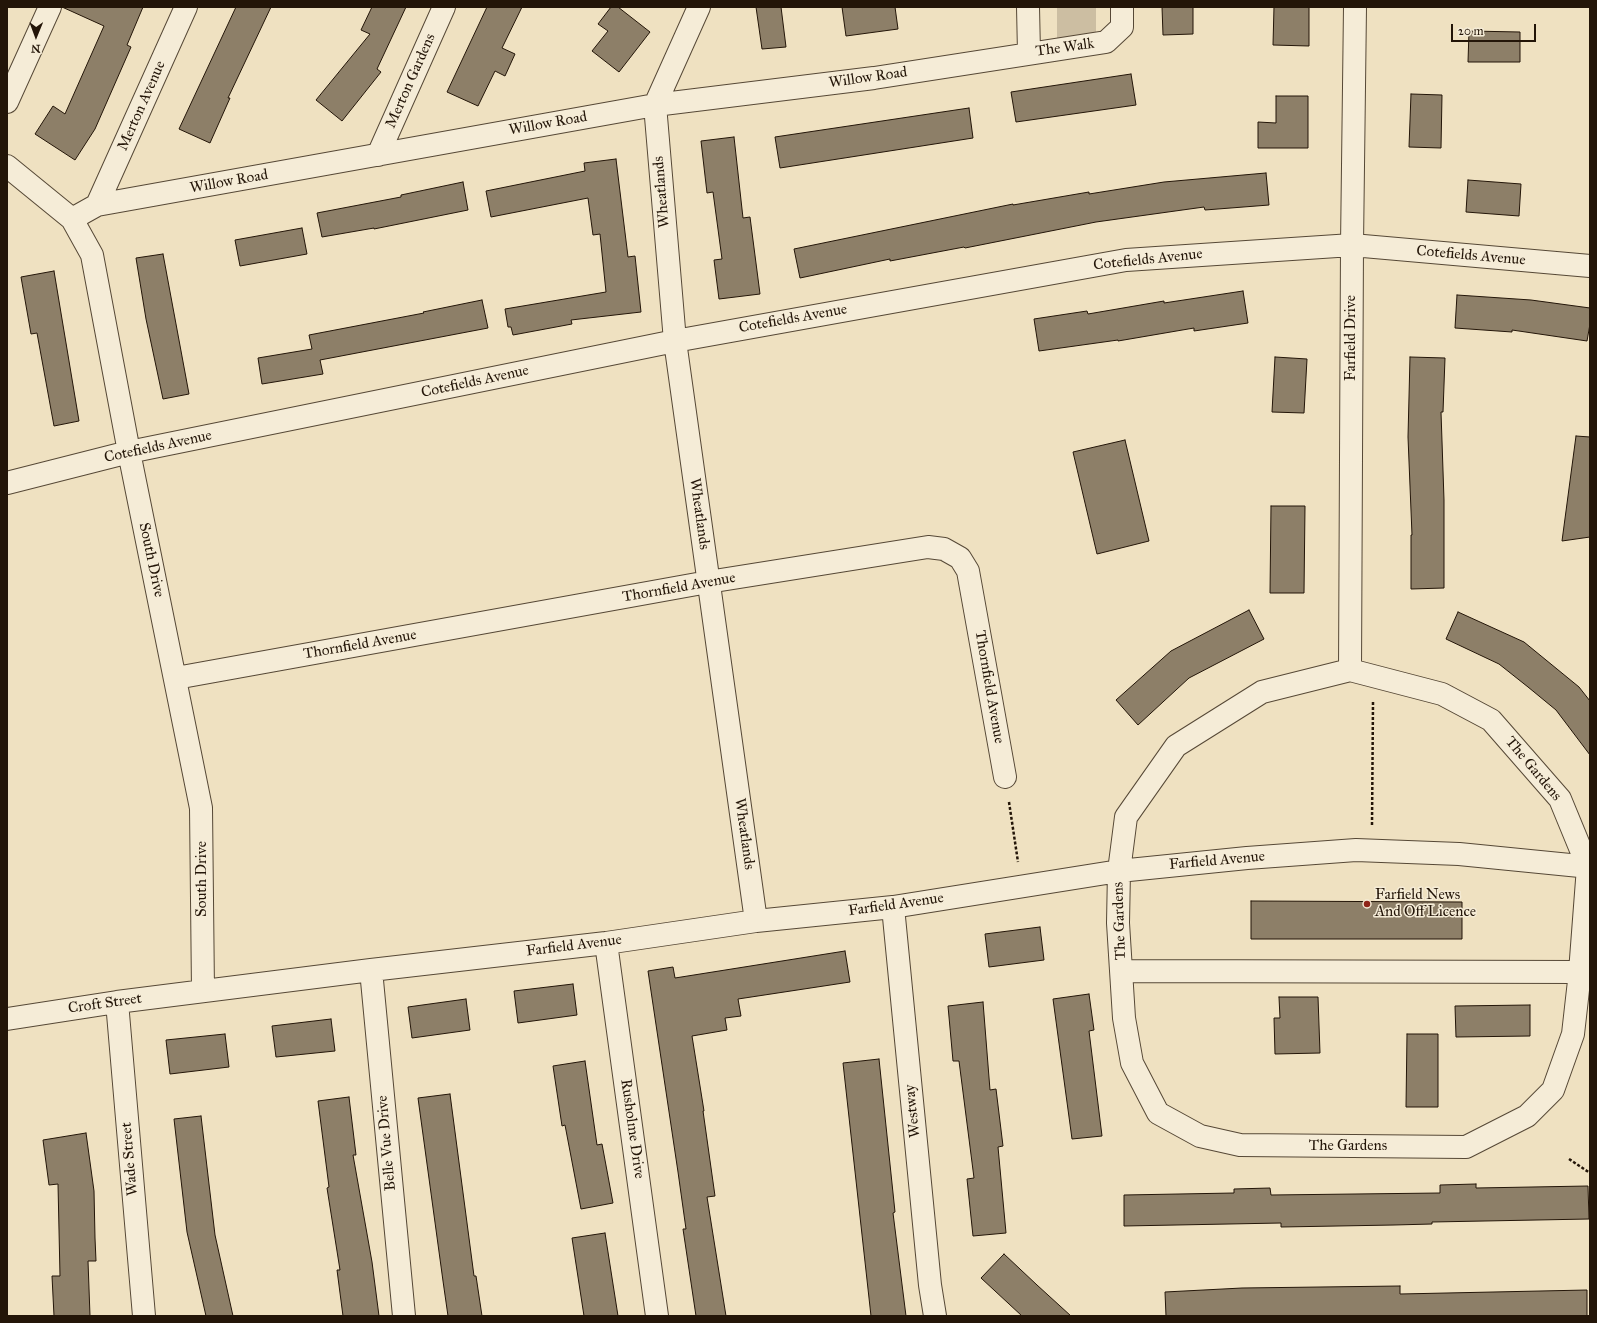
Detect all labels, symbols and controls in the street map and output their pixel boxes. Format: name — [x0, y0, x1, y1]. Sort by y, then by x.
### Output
north arrow — [16, 16, 56, 56]
scale bar — [1453, 16, 1538, 42]
text: 20 m — [1458, 24, 1484, 38]
street label: Merton Gardens — [382, 31, 440, 131]
street label: The Walk — [1035, 35, 1095, 61]
text: N — [31, 42, 41, 55]
street label: Merton Avenue — [114, 58, 170, 154]
street label: Willow Road — [828, 64, 908, 92]
street label: Willow Road — [508, 108, 588, 140]
street label: Wheatlands — [650, 155, 674, 229]
street label: Willow Road — [189, 166, 269, 198]
street label: Cotefields Avenue — [1416, 242, 1526, 270]
street label: Cotefields Avenue — [1093, 245, 1203, 275]
street label: Farfield Drive — [1342, 295, 1360, 381]
street label: Cotefields Avenue — [737, 301, 849, 337]
street label: Cotefields Avenue — [419, 362, 531, 402]
street label: Cotefields Avenue — [102, 427, 214, 467]
street label: Wheatlands — [685, 477, 713, 551]
street label: South Drive — [134, 521, 168, 599]
street label: Thornfield Avenue — [621, 569, 737, 607]
street label: Thornfield Avenue — [302, 626, 418, 664]
street label: Thornfield Avenue — [970, 629, 1008, 745]
street label: The Gardens — [1501, 733, 1565, 805]
street label: Wheatlands — [730, 797, 758, 871]
street label: South Drive — [193, 841, 211, 917]
street label: Farfield Avenue — [1168, 848, 1266, 874]
street label: The Gardens — [1110, 882, 1130, 960]
place label: Farfield News And Off Licence — [1375, 886, 1476, 921]
street label: Farfield Avenue — [847, 889, 945, 921]
marker: Farfield News And Off Licence — [1362, 899, 1372, 909]
street label: Farfield Avenue — [525, 931, 623, 961]
street label: Croft Street — [67, 990, 143, 1018]
street label: Rusholme Drive — [616, 1078, 648, 1180]
street label: Westway — [901, 1083, 925, 1139]
street label: Belle Vue Drive — [374, 1094, 400, 1192]
street label: Wade Street — [118, 1121, 142, 1197]
street label: The Gardens — [1309, 1137, 1387, 1155]

